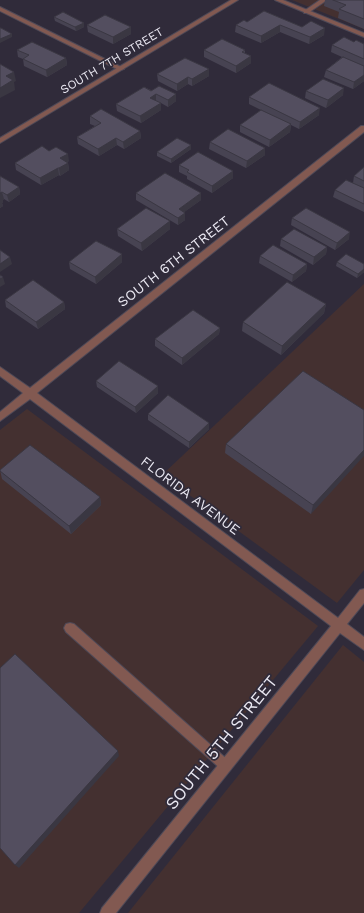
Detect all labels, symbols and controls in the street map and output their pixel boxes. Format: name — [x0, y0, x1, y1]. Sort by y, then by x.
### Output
street label: SOUTH 7TH STREET — [58, 25, 166, 97]
street label: SOUTH 6TH STREET — [115, 213, 233, 311]
street label: FLORIDA AVENUE — [137, 453, 243, 539]
street label: SOUTH 5TH STREET — [162, 672, 282, 814]

